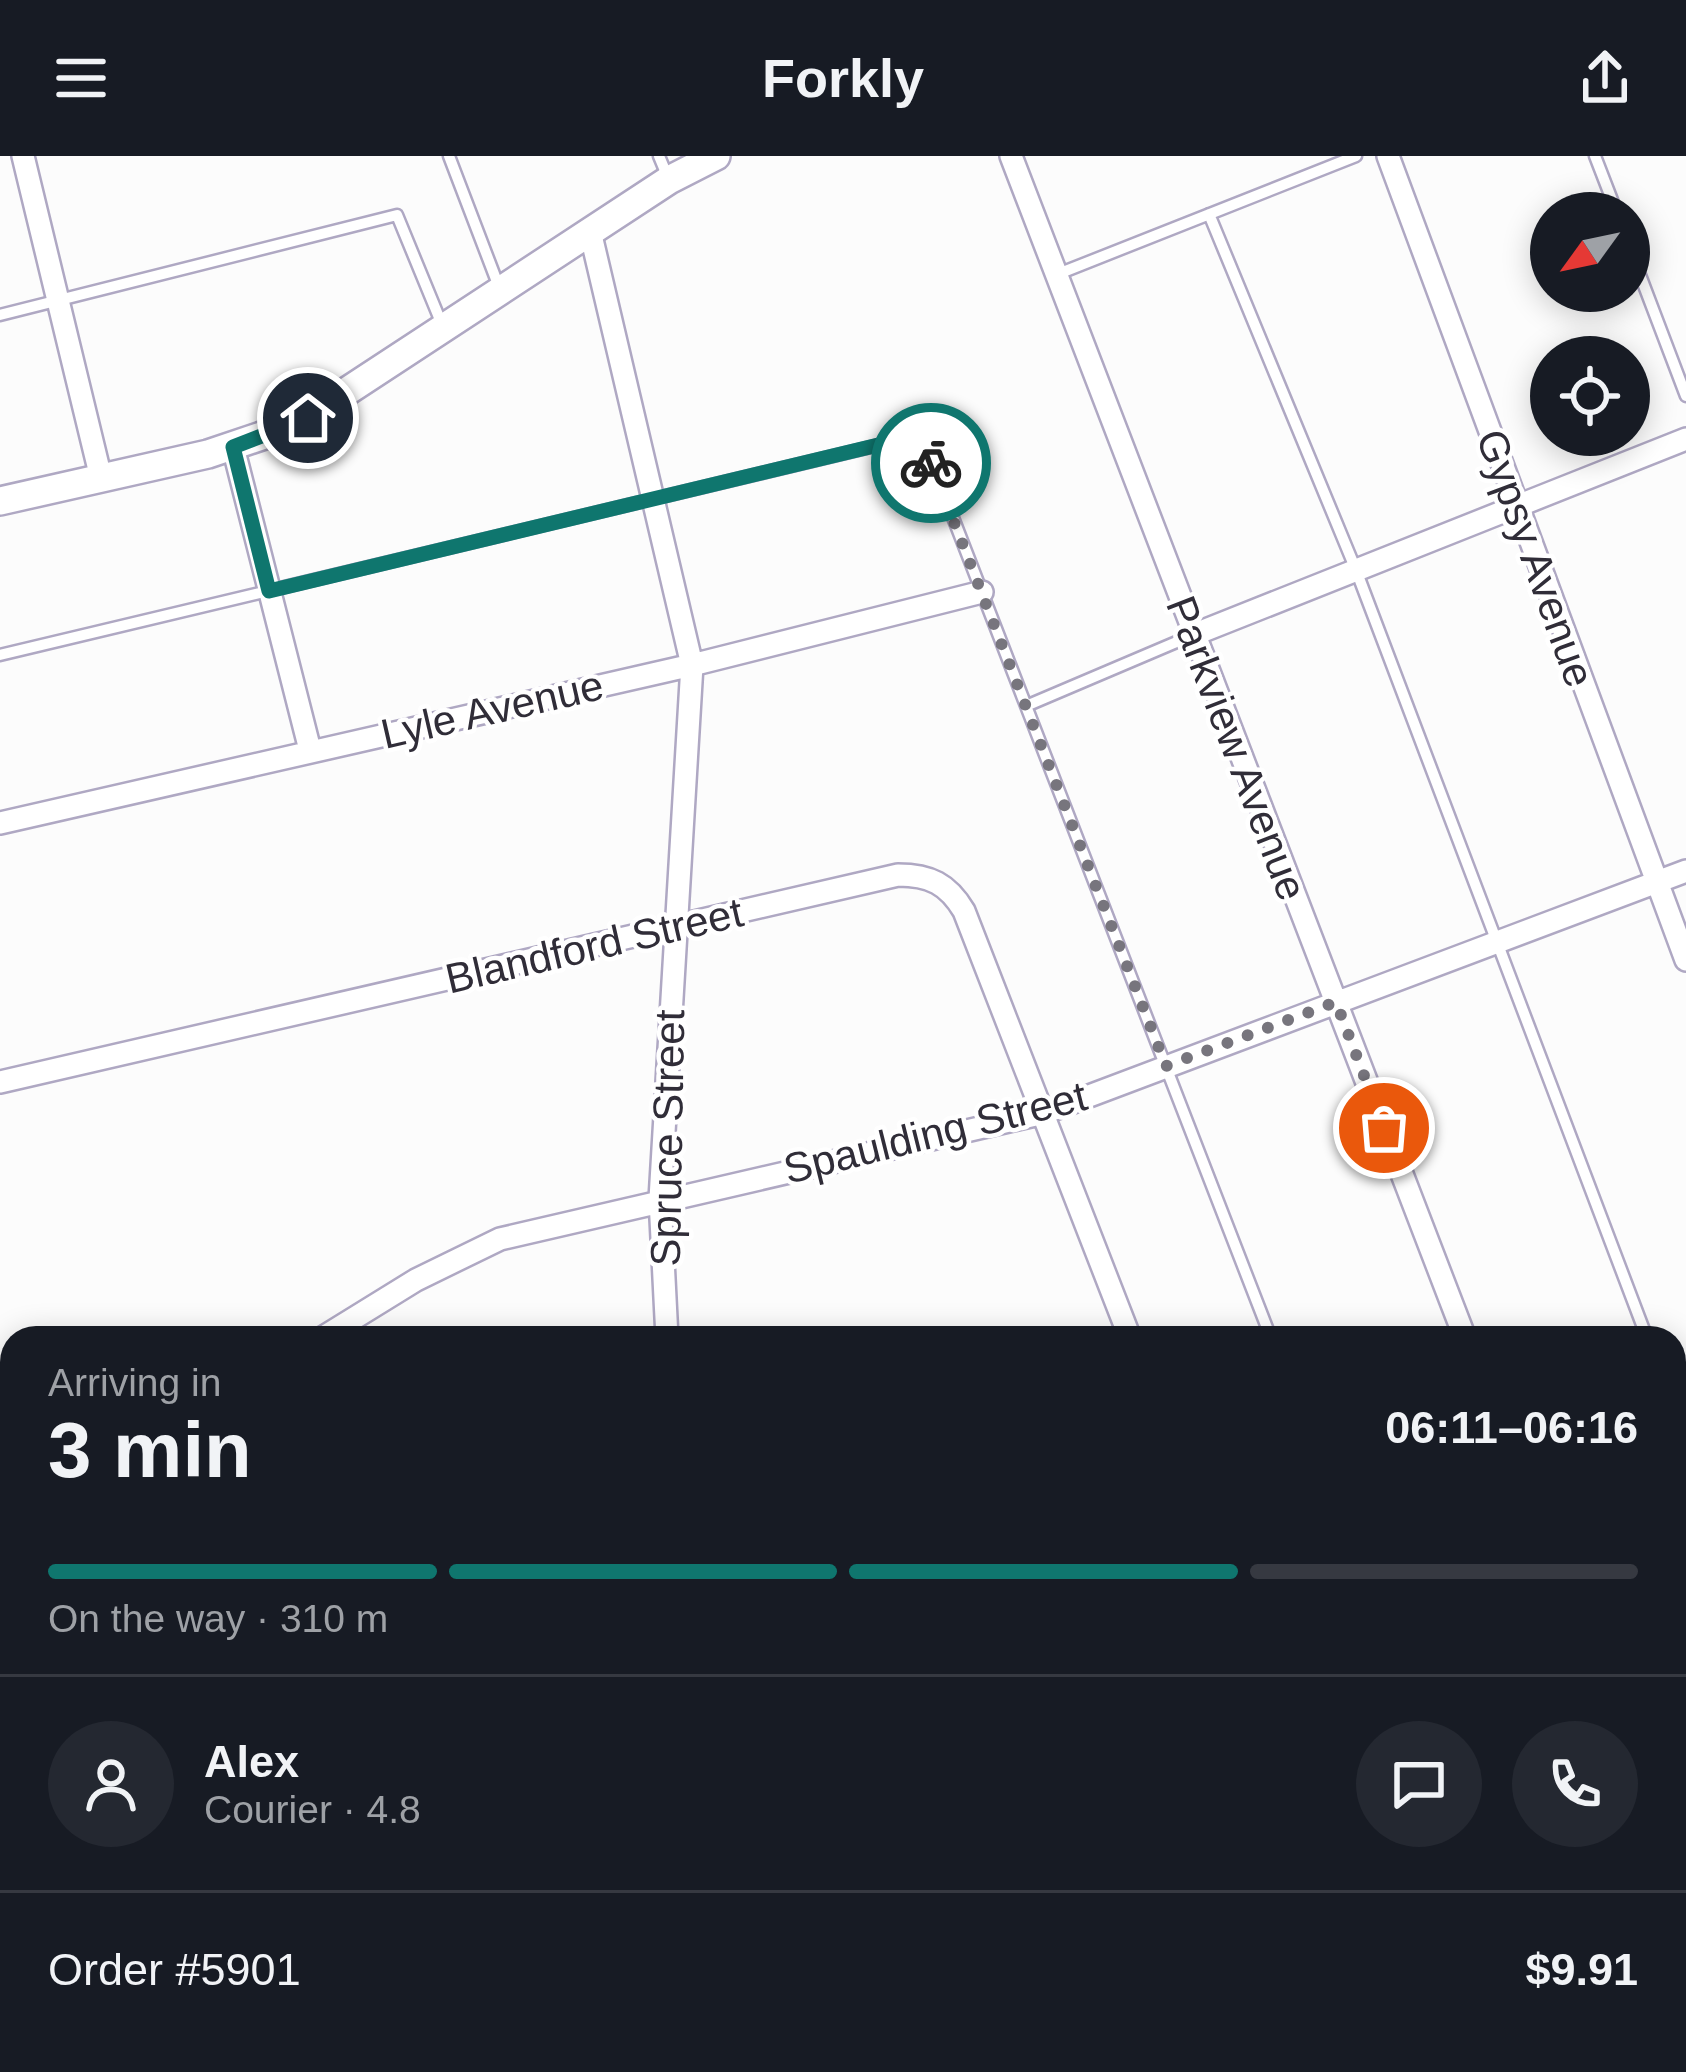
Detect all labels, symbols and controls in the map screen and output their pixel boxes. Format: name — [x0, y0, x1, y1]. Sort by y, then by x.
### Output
icon: menu — [48, 45, 114, 111]
icon: share — [1572, 45, 1638, 111]
text: Forkly — [762, 48, 924, 108]
north arrow — [1530, 192, 1650, 312]
map controls — [1530, 192, 1650, 456]
button: locate — [1530, 336, 1650, 456]
pin — [257, 367, 359, 469]
icon: home — [275, 385, 341, 451]
courier — [871, 403, 991, 523]
street label: Gypsy Avenue — [1467, 423, 1604, 693]
icon: bike — [898, 430, 964, 496]
street label: Parkview Avenue — [1157, 590, 1316, 907]
street label: Lyle Avenue — [376, 661, 608, 758]
street label: Blandford Street — [441, 888, 748, 1003]
street label: Spruce Street — [642, 1009, 693, 1267]
street label: Spaulding Street — [779, 1072, 1092, 1193]
pin — [1333, 1077, 1435, 1179]
icon: bag — [1351, 1095, 1417, 1161]
text: Arriving in — [48, 1361, 221, 1404]
text: 06:11–06:16 — [1385, 1402, 1638, 1453]
text: 3 min — [48, 1406, 252, 1494]
text: On the way · 310 m — [48, 1597, 388, 1640]
button: person — [48, 1721, 174, 1847]
button: chat — [1356, 1721, 1482, 1847]
button: phone — [1512, 1721, 1638, 1847]
text: Alex — [204, 1736, 299, 1787]
text: Courier · 4.8 — [204, 1788, 421, 1831]
text: Order #5901 — [48, 1944, 301, 1995]
text: $9.91 — [1525, 1944, 1638, 1995]

